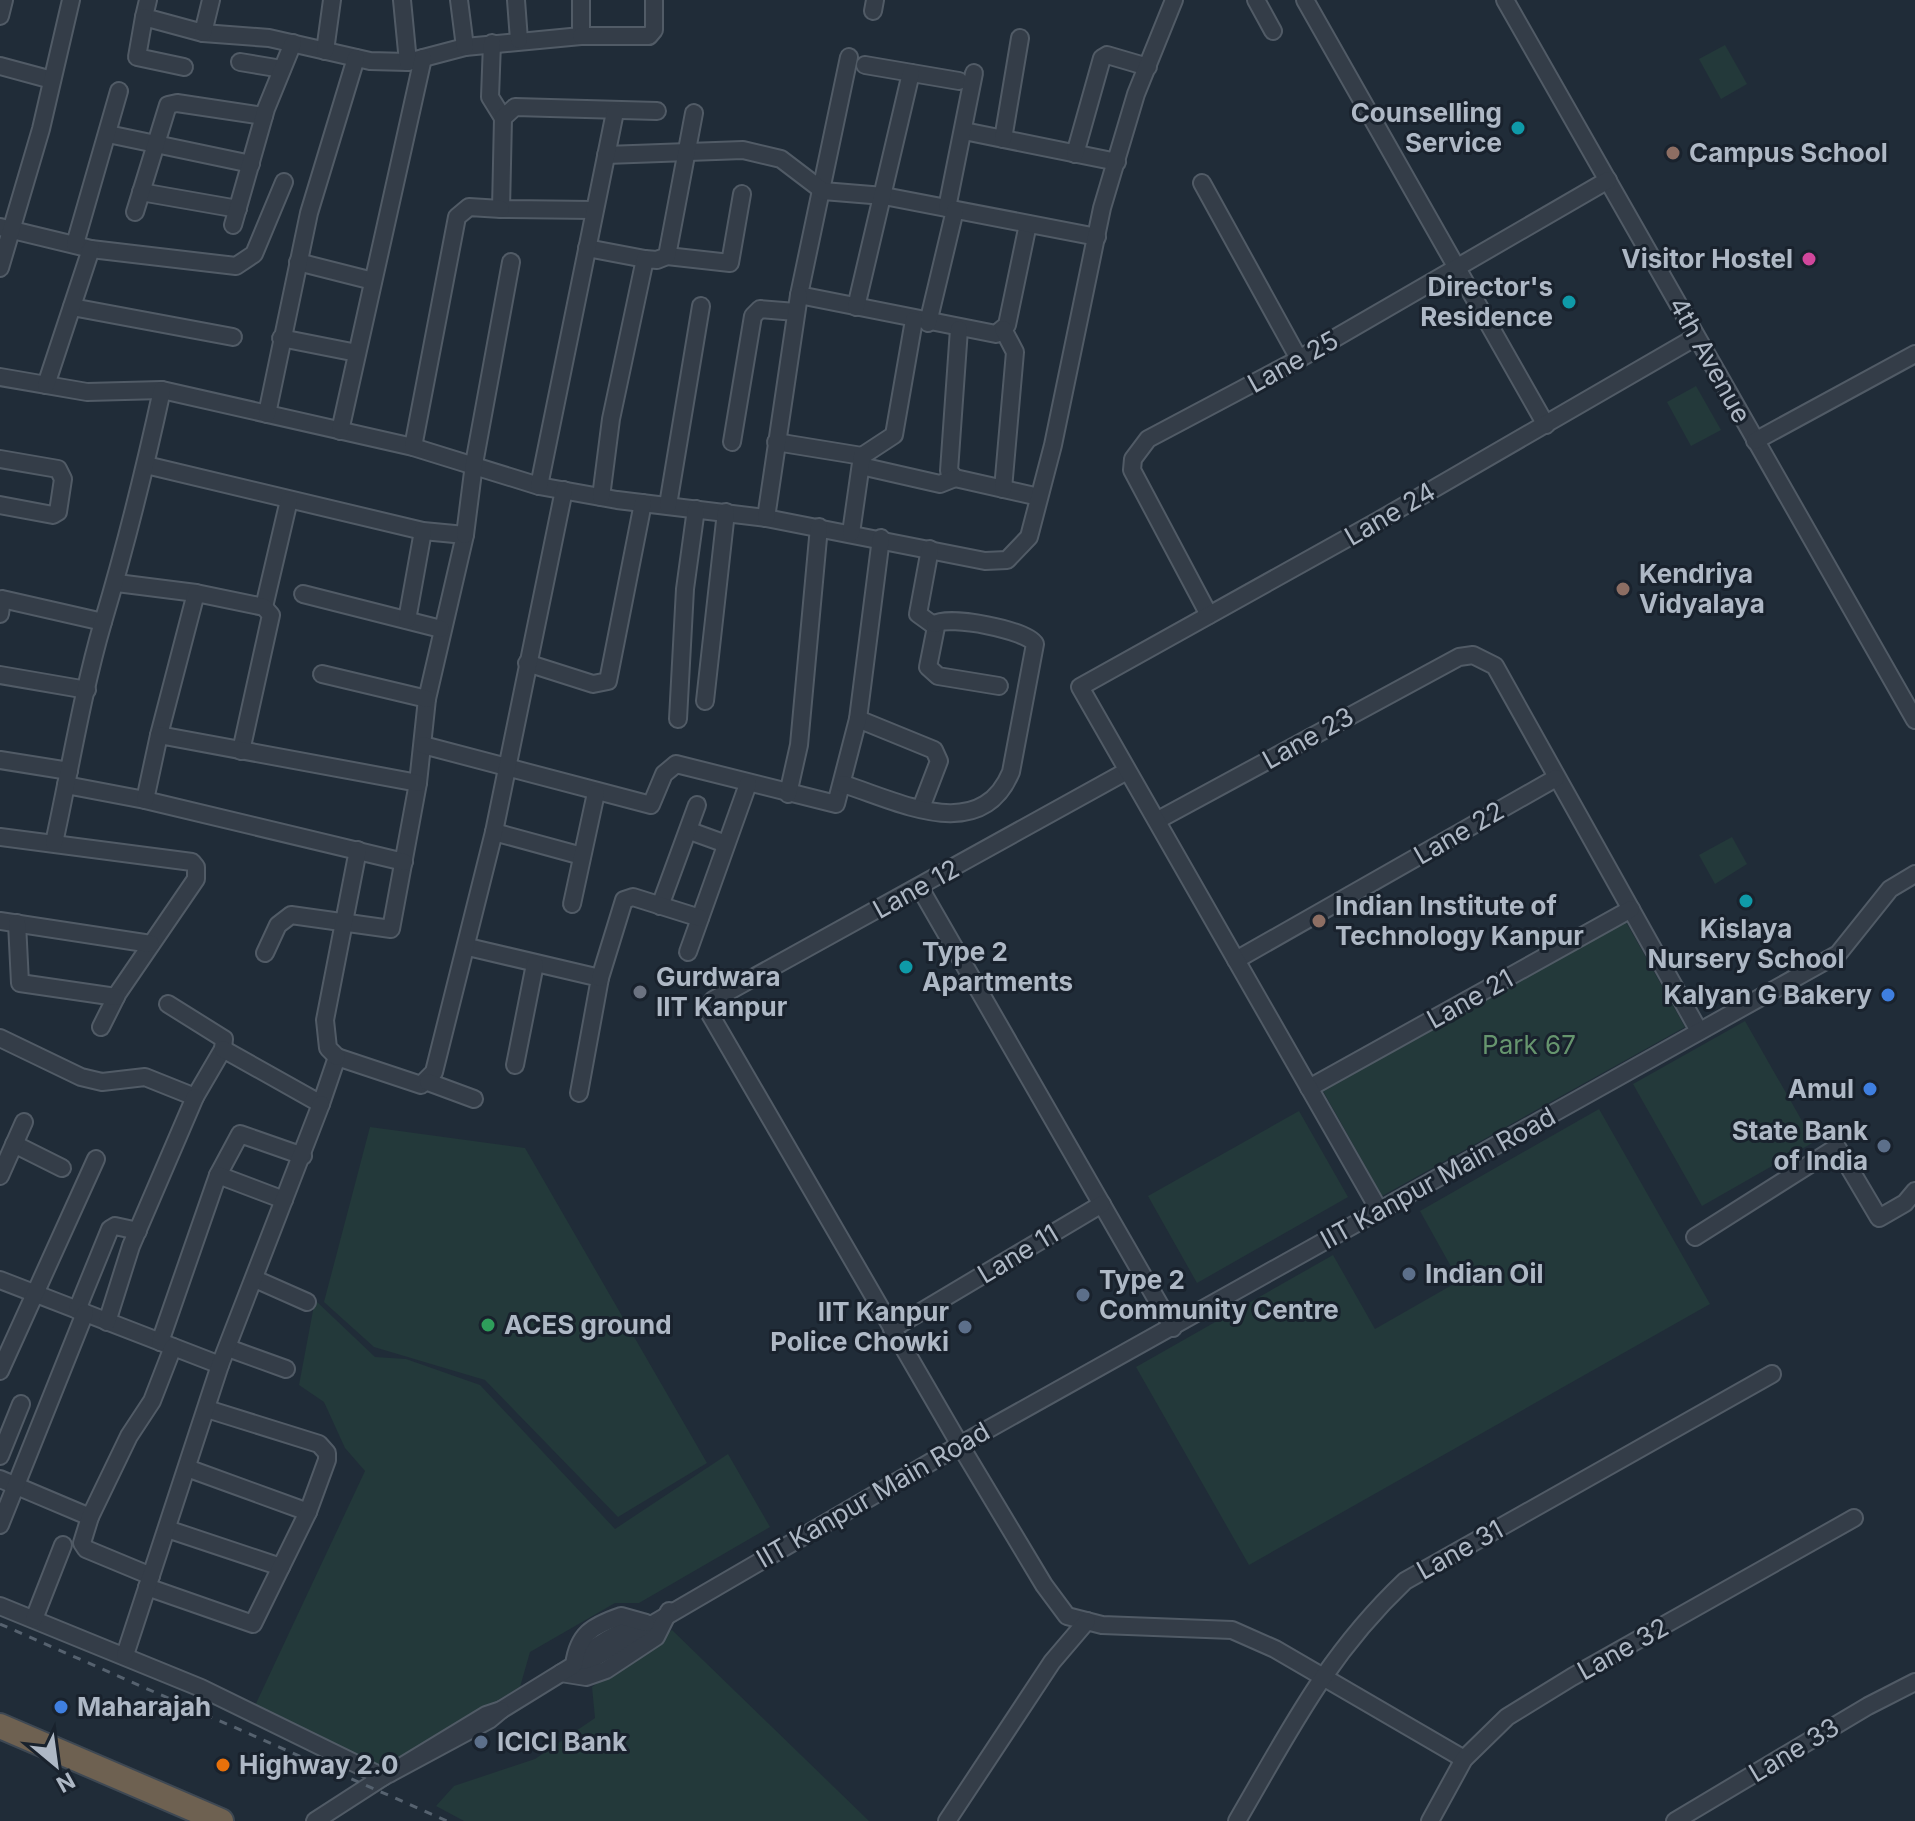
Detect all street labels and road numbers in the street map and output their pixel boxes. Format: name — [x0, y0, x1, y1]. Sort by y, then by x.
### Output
street label: 4th Avenue — [1663, 291, 1758, 428]
street label: Lane 25 — [1242, 324, 1343, 399]
street label: Lane 24 — [1339, 475, 1441, 552]
street label: Lane 23 — [1257, 700, 1359, 775]
street label: Lane 22 — [1408, 794, 1509, 871]
street label: Lane 12 — [867, 852, 964, 925]
street label: Lane 21 — [1421, 962, 1518, 1035]
street label: IIT Kanpur Main Road — [1315, 1100, 1561, 1255]
street label: Lane 11 — [972, 1218, 1064, 1290]
street label: IIT Kanpur Main Road — [751, 1415, 995, 1574]
street label: Lane 31 — [1411, 1513, 1508, 1586]
street label: Lane 32 — [1572, 1611, 1674, 1686]
street label: Lane 33 — [1743, 1711, 1844, 1788]

